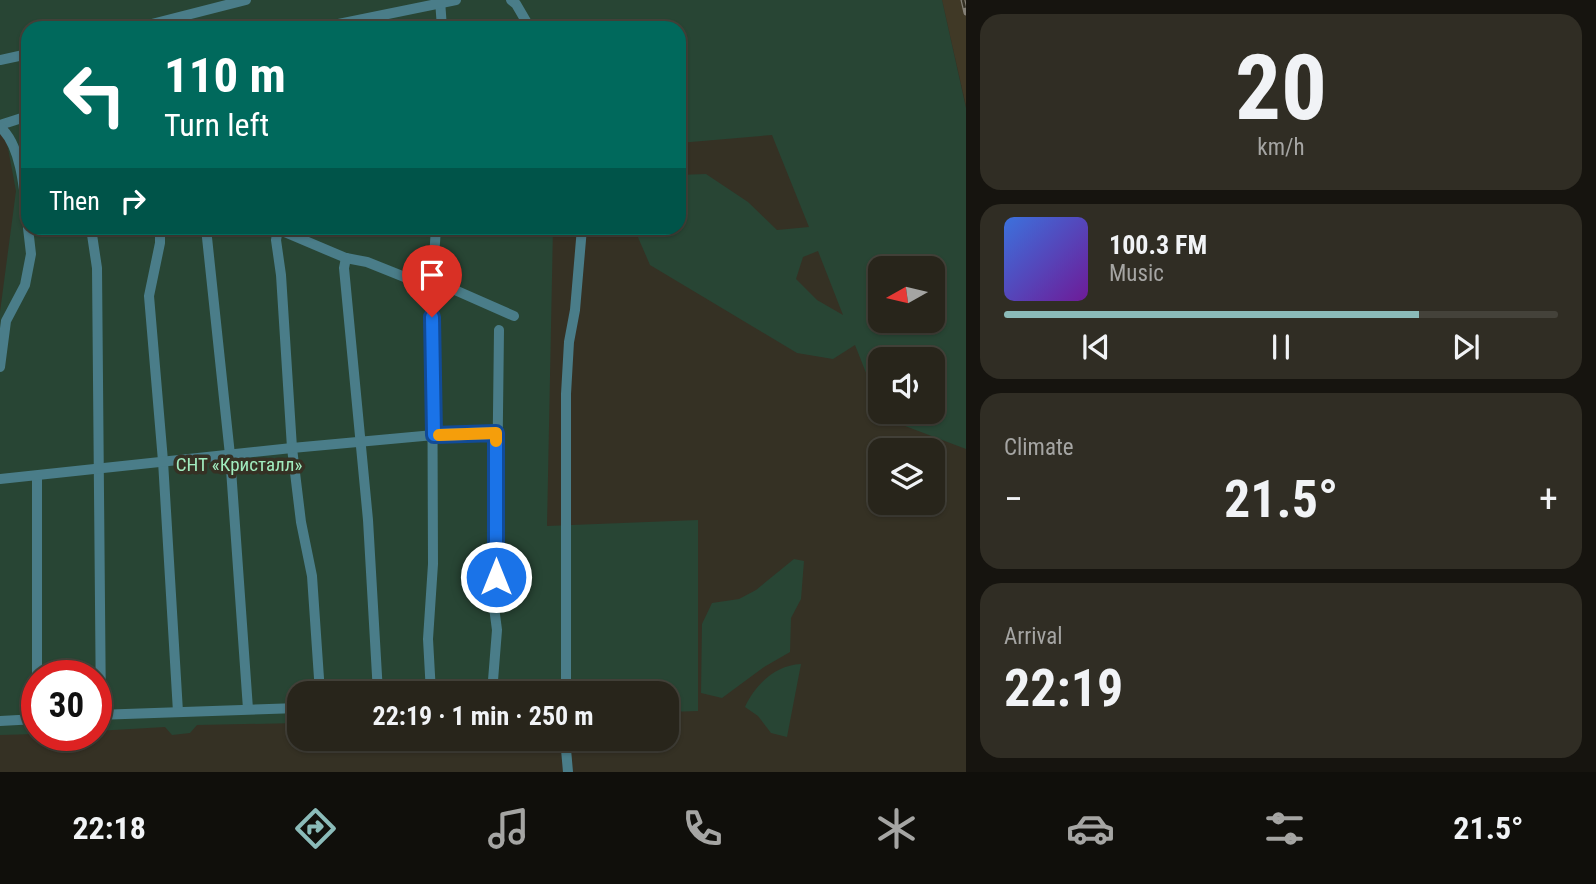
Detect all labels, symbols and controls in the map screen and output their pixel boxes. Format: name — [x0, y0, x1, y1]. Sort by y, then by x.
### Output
text: 20 — [1235, 35, 1327, 141]
text: 110 m — [164, 47, 286, 104]
icon: left — [49, 49, 140, 140]
text: Turn left — [164, 106, 269, 144]
text: km/h — [1257, 134, 1305, 161]
icon: right — [114, 182, 152, 220]
text: Then — [49, 186, 100, 216]
text: 100.3 FM — [1109, 230, 1207, 260]
pin — [402, 245, 462, 317]
icon: arrive — [413, 256, 451, 294]
north arrow — [868, 256, 945, 332]
map controls — [868, 256, 945, 515]
text: Music — [1109, 260, 1164, 287]
icon: previous — [1077, 328, 1115, 366]
icon: pause — [1262, 328, 1300, 366]
icon: next — [1447, 328, 1485, 366]
button: sound — [868, 347, 945, 424]
text: Climate — [1004, 434, 1074, 461]
button: layers — [868, 438, 945, 515]
park label: СНТ «Кристалл» — [176, 453, 302, 476]
text: 21.5° — [1224, 469, 1338, 530]
text: − — [1004, 477, 1023, 521]
text: + — [1539, 477, 1558, 521]
position arrow — [459, 540, 533, 614]
text: Arrival — [1004, 623, 1063, 650]
text: 22:19 — [1004, 658, 1123, 719]
speed limit sign: 30 — [21, 660, 112, 751]
text: 22:19 · 1 min · 250 m — [373, 701, 593, 731]
icon: directions — [291, 804, 340, 853]
icon: music — [484, 804, 533, 853]
icon: phone — [678, 804, 727, 853]
icon: climate — [872, 804, 921, 853]
icon: car — [1066, 804, 1115, 853]
icon: filters — [1260, 804, 1309, 853]
text: 22:18 — [72, 809, 146, 847]
text: 21.5° — [1453, 809, 1524, 847]

